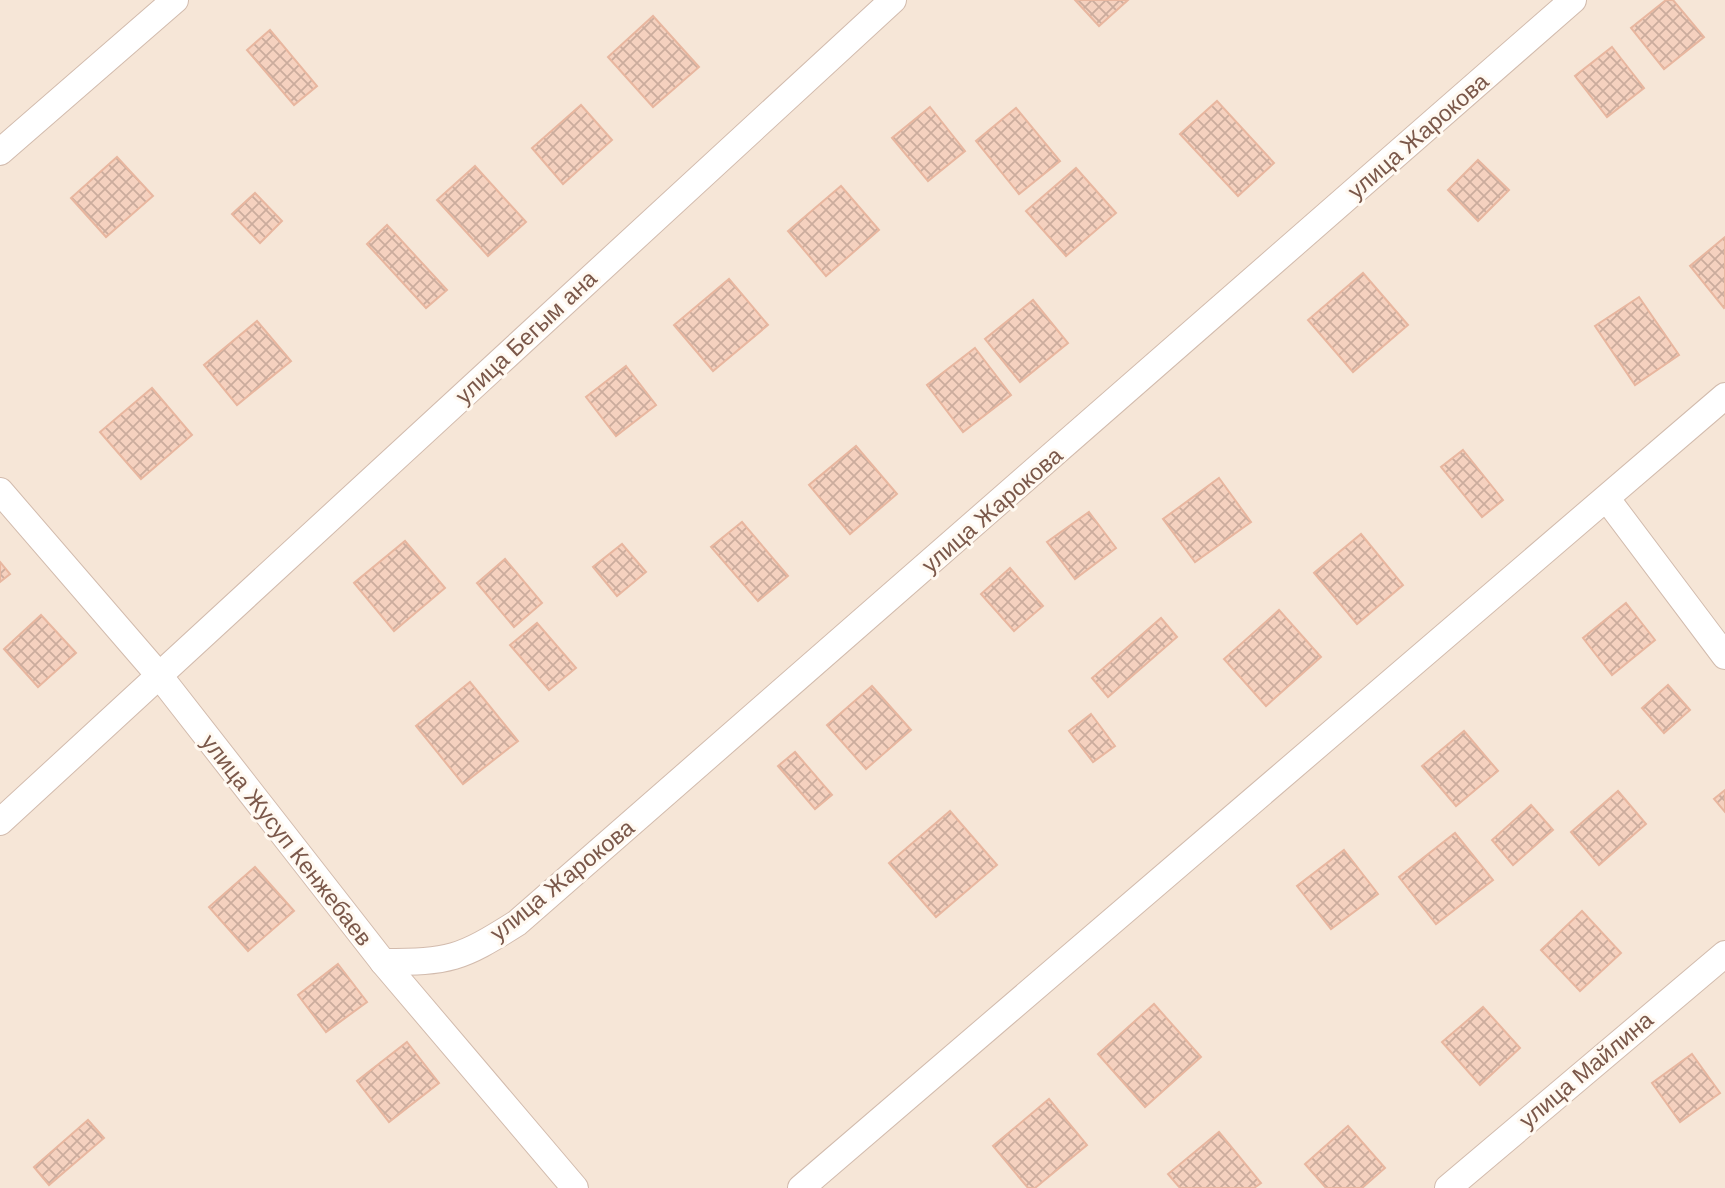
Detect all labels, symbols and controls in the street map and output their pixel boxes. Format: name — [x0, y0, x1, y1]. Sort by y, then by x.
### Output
street label: улица Жарокова — [1343, 68, 1494, 204]
street label: улица Бегым ана — [450, 265, 602, 409]
street label: улица Жарокова — [917, 442, 1068, 578]
street label: улица Жусуп Кенжебаев — [196, 729, 378, 951]
street label: улица Жарокова — [485, 814, 639, 946]
street label: улица Майлина — [1514, 1006, 1658, 1133]

